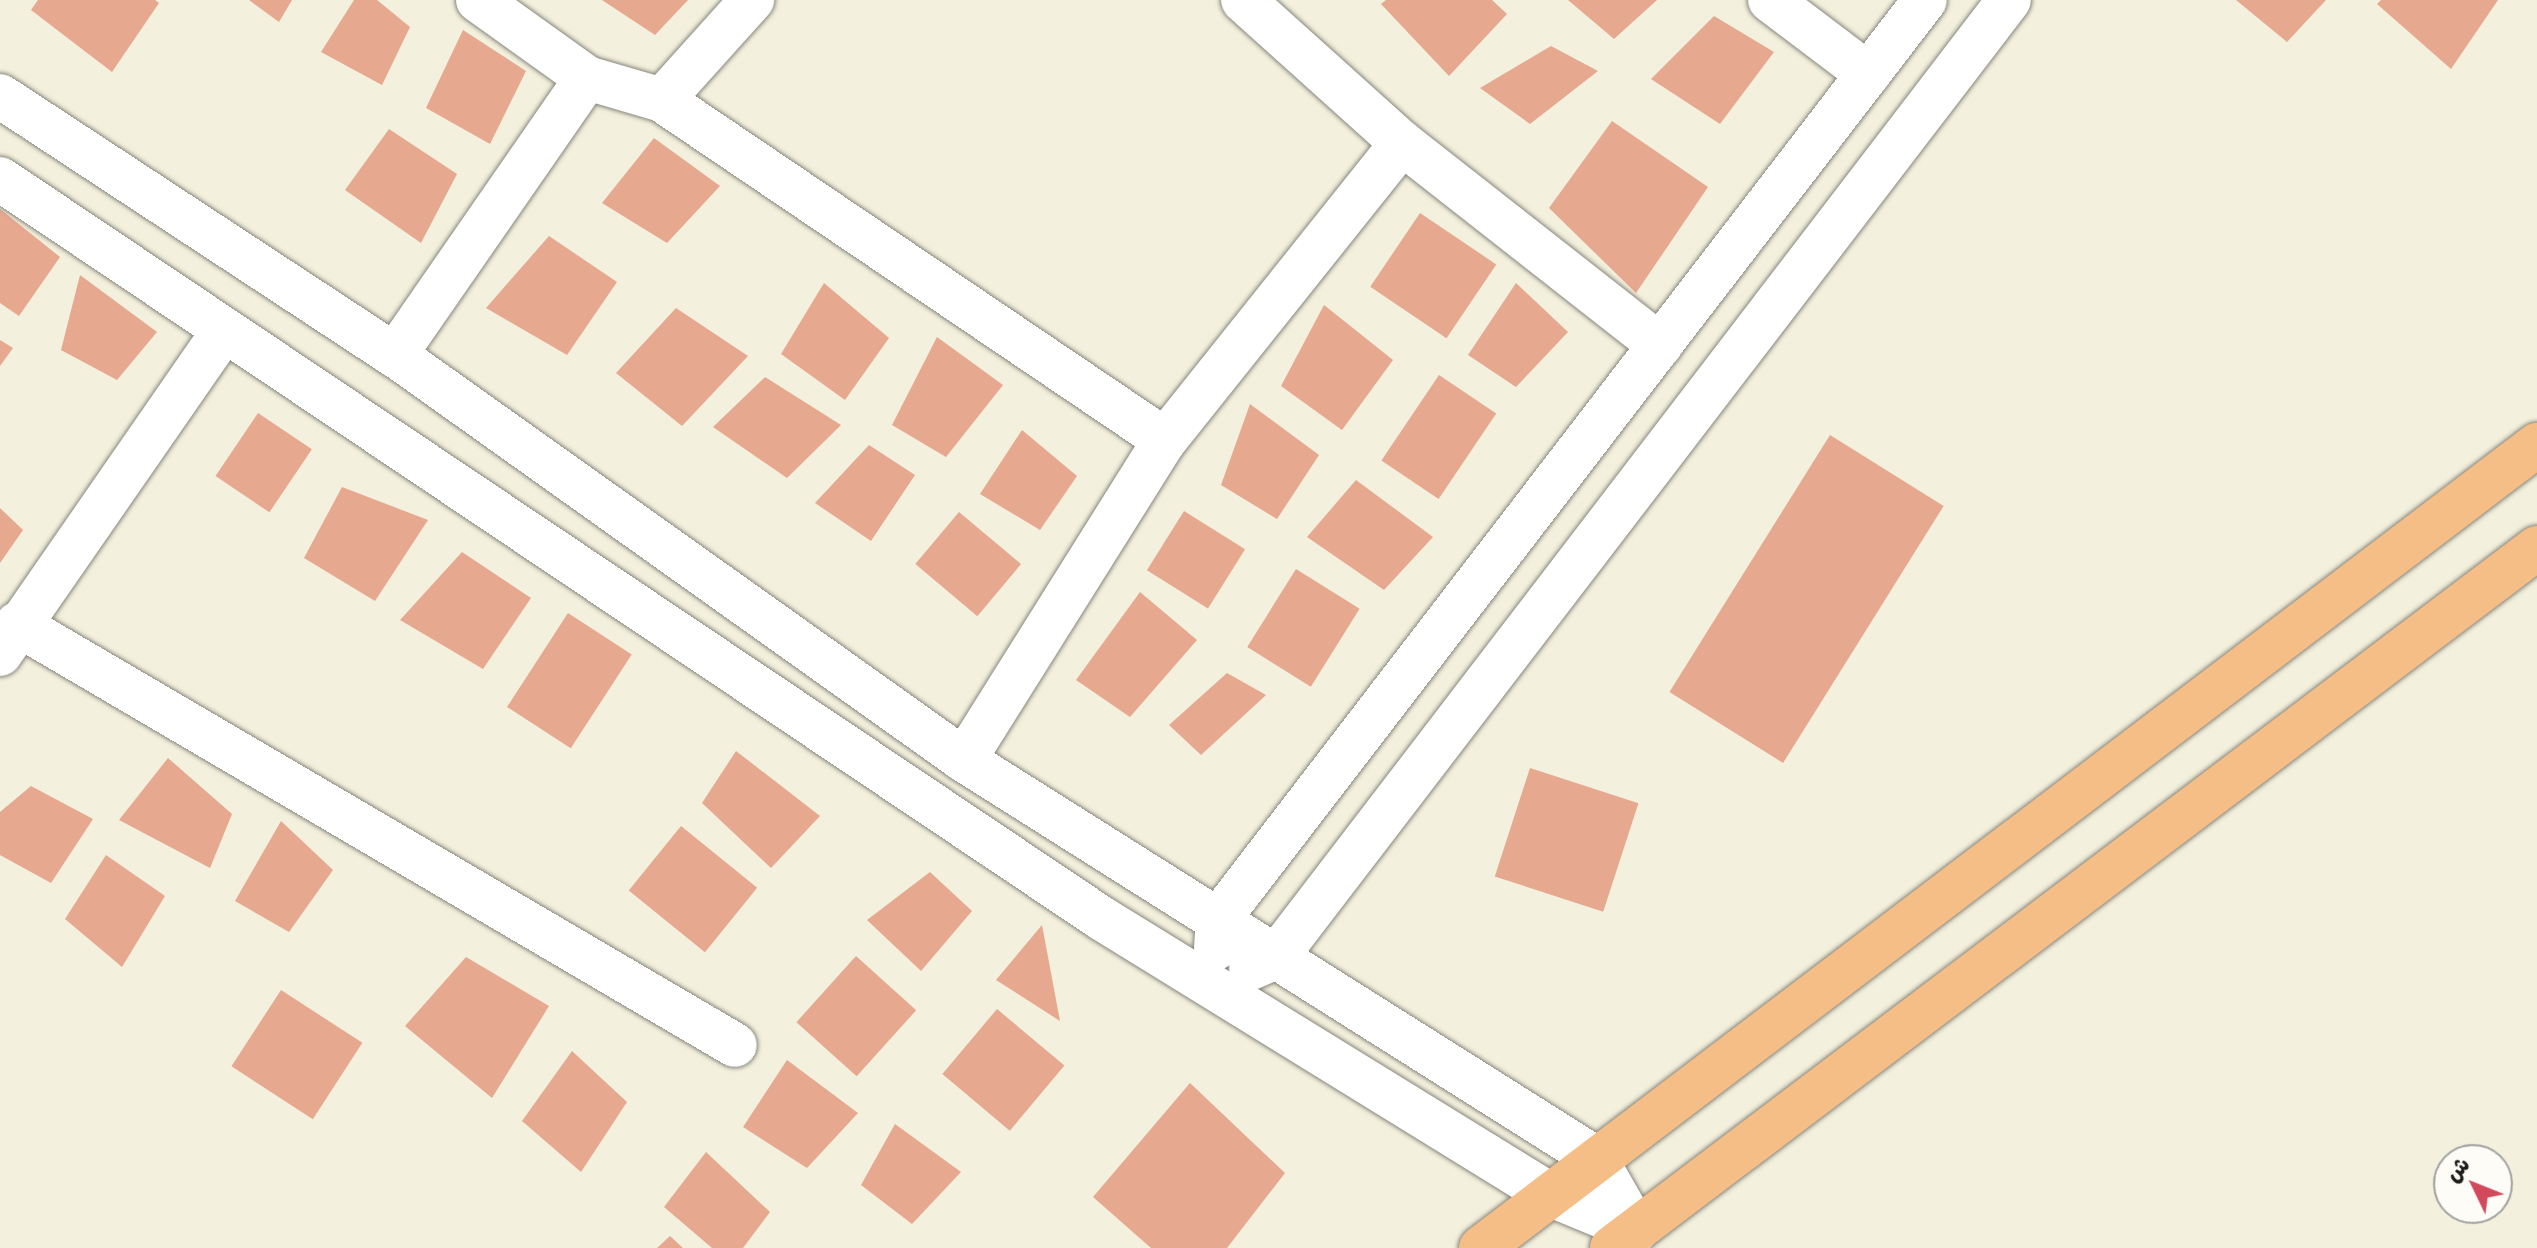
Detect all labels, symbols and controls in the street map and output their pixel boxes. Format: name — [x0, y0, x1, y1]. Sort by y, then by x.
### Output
north arrow — [2433, 1144, 2513, 1224]
text: ش — [2438, 1151, 2475, 1187]

